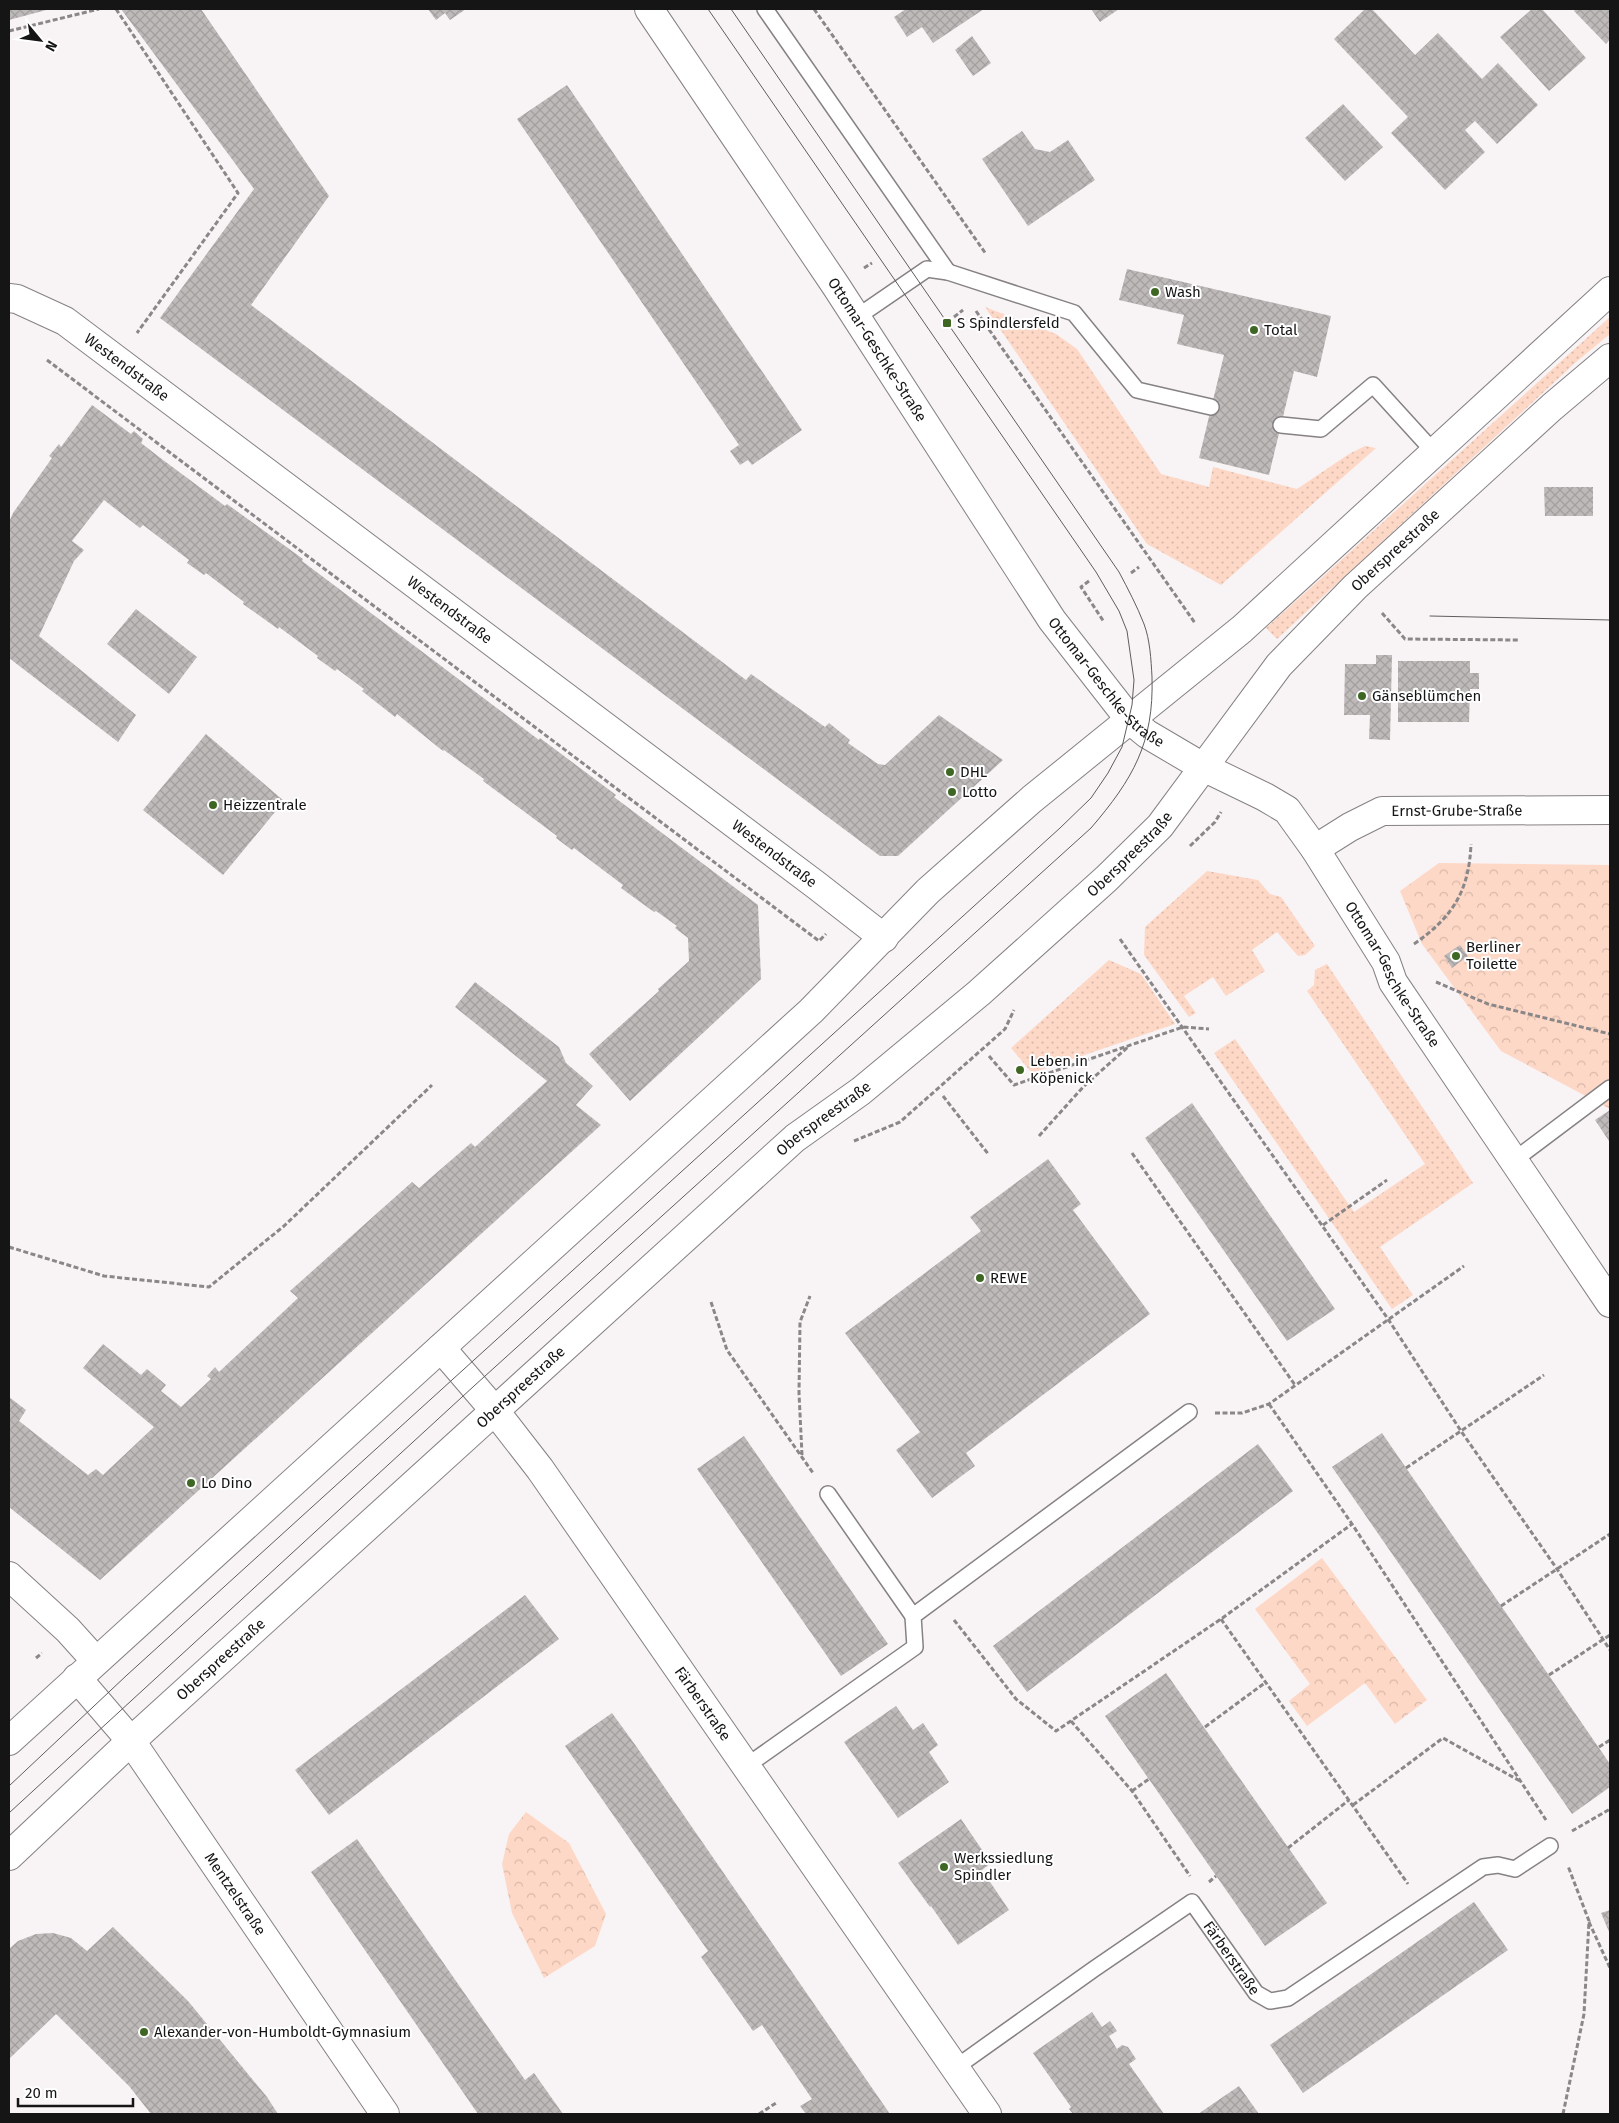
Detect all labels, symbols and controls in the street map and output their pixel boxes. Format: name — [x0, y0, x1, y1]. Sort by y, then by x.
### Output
north arrow — [15, 15, 65, 65]
text: N — [41, 38, 61, 54]
street label: Ottomar-Geschke-Straße — [824, 274, 930, 425]
place label: Wash — [1165, 283, 1201, 301]
marker: Wash — [1149, 286, 1161, 298]
place label: S Spindlersfeld — [957, 314, 1060, 332]
marker: S Spindlersfeld — [941, 317, 953, 329]
place label: Total — [1264, 321, 1298, 339]
marker: Total — [1248, 324, 1260, 336]
street label: Westendstraße — [81, 330, 173, 405]
street label: Oberspreestraße — [1347, 505, 1443, 595]
street label: Westendstraße — [404, 572, 496, 648]
street label: Ottomar-Geschke-Straße — [1044, 614, 1167, 751]
place label: Gänseblümchen — [1372, 687, 1481, 705]
marker: Gänseblümchen — [1356, 690, 1368, 702]
place label: DHL — [960, 763, 988, 781]
marker: DHL — [944, 766, 956, 778]
place label: Lotto — [962, 783, 997, 801]
marker: Lotto — [946, 786, 958, 798]
place label: Heizzentrale — [223, 796, 307, 814]
marker: Heizzentrale — [207, 799, 219, 811]
street label: Ernst-Grube-Straße — [1391, 801, 1522, 820]
street label: Oberspreestraße — [1083, 808, 1176, 901]
street label: Westendstraße — [728, 816, 820, 891]
street label: Ottomar-Geschke-Straße — [1341, 898, 1444, 1051]
place label: Berliner Toilette — [1466, 938, 1521, 973]
marker: Berliner Toilette — [1450, 950, 1462, 962]
place label: Leben in Köpenick — [1030, 1052, 1093, 1087]
marker: Leben in Köpenick — [1014, 1064, 1026, 1076]
street label: Oberspreestraße — [772, 1078, 875, 1160]
place label: REWE — [990, 1269, 1028, 1287]
marker: REWE — [974, 1272, 986, 1284]
street label: Oberspreestraße — [473, 1342, 569, 1432]
place label: Lo Dino — [201, 1474, 252, 1492]
marker: Lo Dino — [185, 1477, 197, 1489]
street label: Oberspreestraße — [173, 1615, 269, 1704]
street label: Färberstraße — [671, 1663, 735, 1744]
street label: Mentzelstraße — [201, 1849, 270, 1939]
place label: Werkssiedlung Spindler — [954, 1849, 1053, 1884]
marker: Werkssiedlung Spindler — [938, 1861, 950, 1873]
street label: Färberstraße — [1199, 1918, 1264, 1999]
place label: Alexander-von-Humboldt-Gymnasium — [154, 2023, 411, 2041]
marker: Alexander-von-Humboldt-Gymnasium — [138, 2026, 150, 2038]
scale bar — [18, 2076, 132, 2108]
text: 20 m — [25, 2084, 58, 2102]

